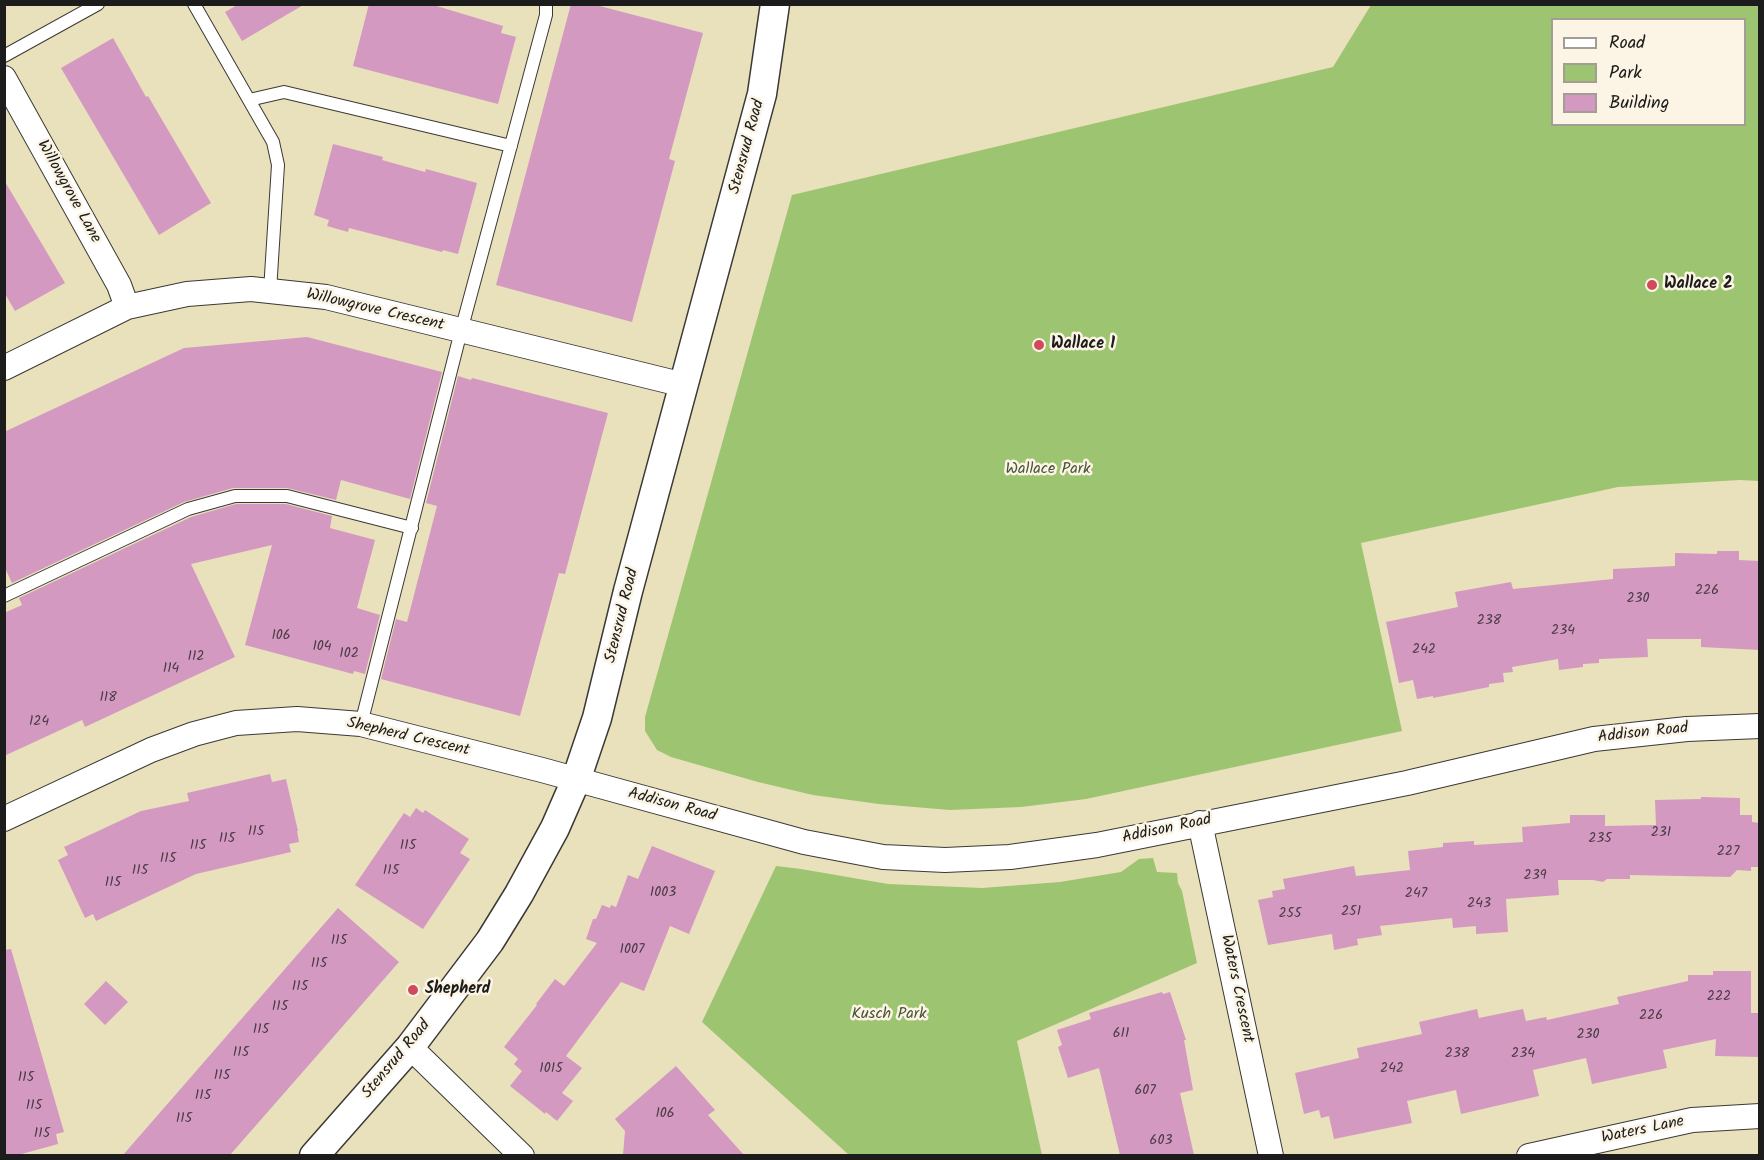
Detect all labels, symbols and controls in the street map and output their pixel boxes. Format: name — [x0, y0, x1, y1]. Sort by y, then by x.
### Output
legend — [1551, 18, 1746, 126]
text: Road — [1609, 29, 1645, 58]
text: Park — [1609, 59, 1642, 88]
text: Building — [1609, 89, 1669, 118]
street label: Stensrud Road — [726, 98, 770, 196]
street label: Willowgrove Lane — [32, 137, 104, 247]
place label: Wallace 2 — [1664, 275, 1733, 295]
marker: Wallace 2 — [1645, 278, 1659, 292]
street label: Willowgrove Crescent — [304, 286, 446, 336]
place label: Wallace 1 — [1051, 335, 1115, 355]
marker: Wallace 1 — [1032, 338, 1046, 352]
park label: Wallace Park — [1005, 460, 1091, 480]
street label: Stensrud Road — [602, 567, 644, 665]
house number: 226 — [1695, 584, 1719, 600]
house number: 230 — [1626, 592, 1650, 608]
house number: 238 — [1477, 614, 1501, 630]
house number: 234 — [1551, 624, 1575, 640]
house number: 106 — [271, 629, 291, 645]
house number: 104 — [312, 640, 332, 656]
house number: 242 — [1412, 643, 1436, 659]
house number: 102 — [339, 647, 359, 663]
house number: 112 — [188, 650, 204, 666]
house number: 114 — [163, 662, 179, 678]
house number: 118 — [99, 691, 117, 707]
house number: 124 — [29, 715, 49, 731]
street label: Shepherd Crescent — [345, 715, 471, 761]
street label: Addison Road — [1597, 720, 1689, 748]
street label: Addison Road — [626, 785, 718, 827]
street label: Addison Road — [1121, 811, 1213, 849]
house number: 115 — [248, 825, 264, 841]
house number: 231 — [1651, 826, 1671, 842]
house number: 115 — [219, 832, 235, 848]
house number: 235 — [1588, 832, 1612, 848]
house number: 115 — [190, 839, 206, 855]
house number: 115 — [400, 839, 416, 855]
house number: 227 — [1717, 845, 1739, 861]
house number: 115 — [160, 852, 176, 868]
house number: 115 — [132, 864, 148, 880]
house number: 115 — [383, 864, 399, 880]
house number: 239 — [1524, 869, 1546, 885]
house number: 115 — [105, 876, 121, 892]
house number: 1003 — [650, 886, 676, 902]
house number: 247 — [1405, 887, 1427, 903]
house number: 243 — [1467, 897, 1491, 913]
house number: 251 — [1341, 905, 1361, 921]
house number: 255 — [1278, 907, 1302, 923]
street label: Waters Crescent — [1215, 933, 1257, 1045]
house number: 115 — [331, 934, 347, 950]
house number: 1007 — [620, 943, 644, 959]
house number: 115 — [311, 957, 327, 973]
house number: 115 — [292, 980, 308, 996]
place label: Shepherd — [425, 980, 490, 1000]
marker: Shepherd — [406, 983, 420, 997]
house number: 222 — [1707, 990, 1731, 1006]
house number: 115 — [272, 1000, 288, 1016]
park label: Kusch Park — [851, 1005, 927, 1025]
house number: 226 — [1639, 1009, 1663, 1025]
street label: Stensrud Road — [359, 1017, 435, 1103]
house number: 115 — [253, 1023, 269, 1039]
house number: 611 — [1113, 1027, 1129, 1043]
house number: 230 — [1576, 1028, 1600, 1044]
house number: 115 — [233, 1046, 249, 1062]
house number: 238 — [1445, 1047, 1469, 1063]
house number: 234 — [1511, 1047, 1535, 1063]
house number: 1015 — [539, 1062, 563, 1078]
house number: 242 — [1380, 1062, 1404, 1078]
house number: 115 — [214, 1069, 230, 1085]
house number: 115 — [18, 1071, 34, 1087]
house number: 607 — [1134, 1084, 1156, 1100]
house number: 115 — [195, 1089, 211, 1105]
house number: 115 — [26, 1099, 42, 1115]
house number: 106 — [655, 1107, 675, 1123]
house number: 115 — [176, 1112, 192, 1128]
street label: Waters Lane — [1600, 1113, 1686, 1149]
house number: 115 — [34, 1127, 50, 1143]
house number: 603 — [1150, 1134, 1172, 1150]

